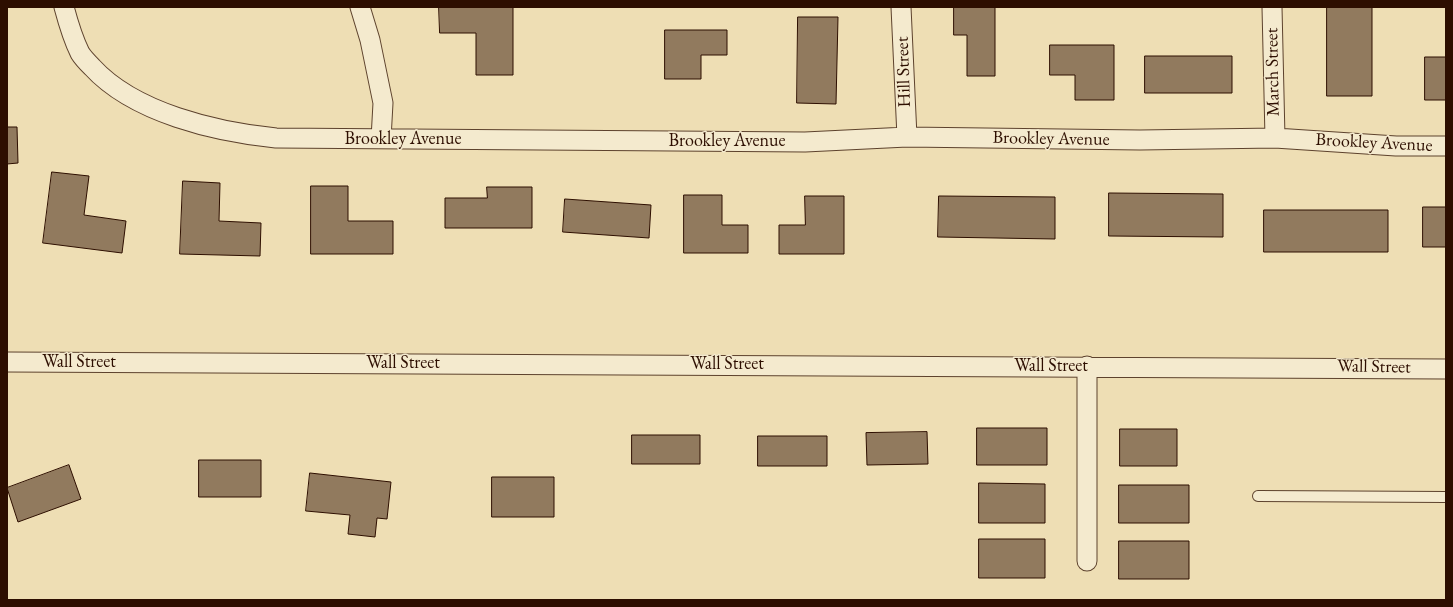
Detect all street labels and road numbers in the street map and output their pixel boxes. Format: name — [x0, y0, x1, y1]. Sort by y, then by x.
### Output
street label: March Street — [1261, 27, 1285, 117]
street label: Hill Street — [892, 36, 916, 108]
street label: Brookley Avenue — [992, 127, 1110, 151]
street label: Brookley Avenue — [344, 128, 462, 150]
street label: Brookley Avenue — [1315, 129, 1433, 157]
street label: Brookley Avenue — [668, 130, 786, 152]
street label: Wall Street — [42, 351, 116, 373]
street label: Wall Street — [366, 352, 440, 374]
street label: Wall Street — [690, 353, 764, 375]
street label: Wall Street — [1014, 355, 1088, 377]
street label: Wall Street — [1337, 356, 1411, 378]

